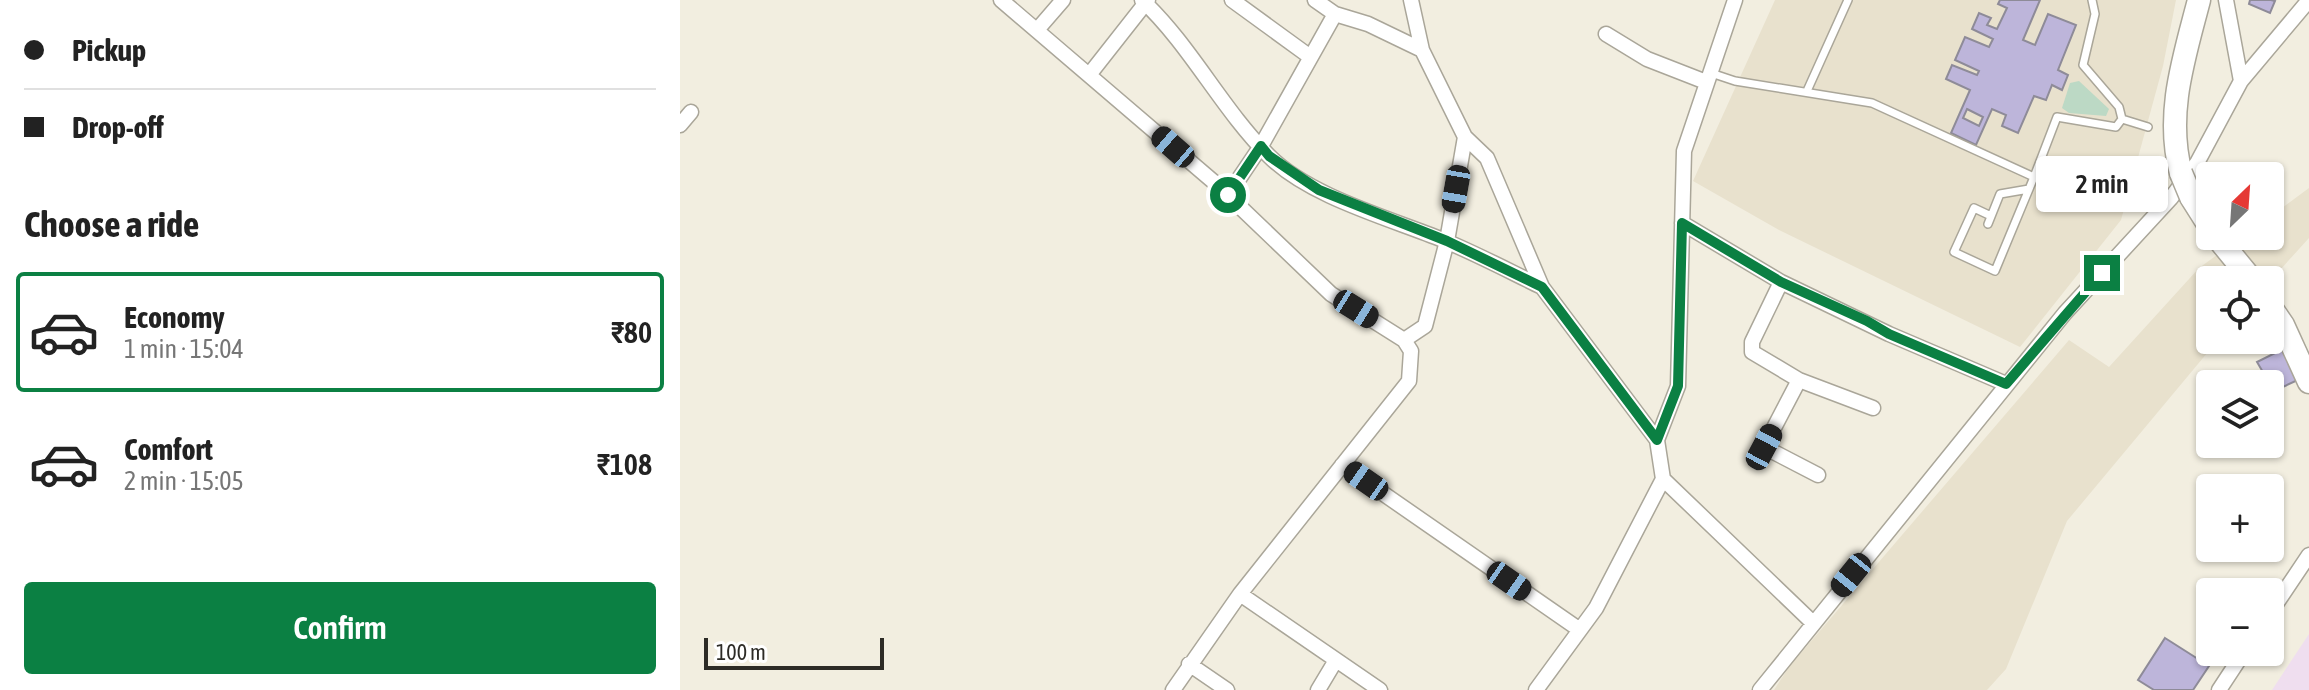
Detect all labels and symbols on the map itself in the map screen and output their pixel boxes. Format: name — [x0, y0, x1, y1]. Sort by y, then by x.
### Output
car — [1147, 122, 1199, 172]
callout: 2 min — [2036, 157, 2168, 213]
north arrow — [2196, 162, 2284, 250]
car — [1440, 163, 1472, 215]
route start — [1210, 177, 1246, 213]
route end — [2084, 255, 2120, 291]
car — [1329, 286, 1383, 332]
car — [1742, 420, 1786, 474]
car — [1339, 457, 1393, 505]
car — [1827, 549, 1875, 601]
car — [1482, 557, 1536, 605]
scale bar — [704, 634, 884, 670]

